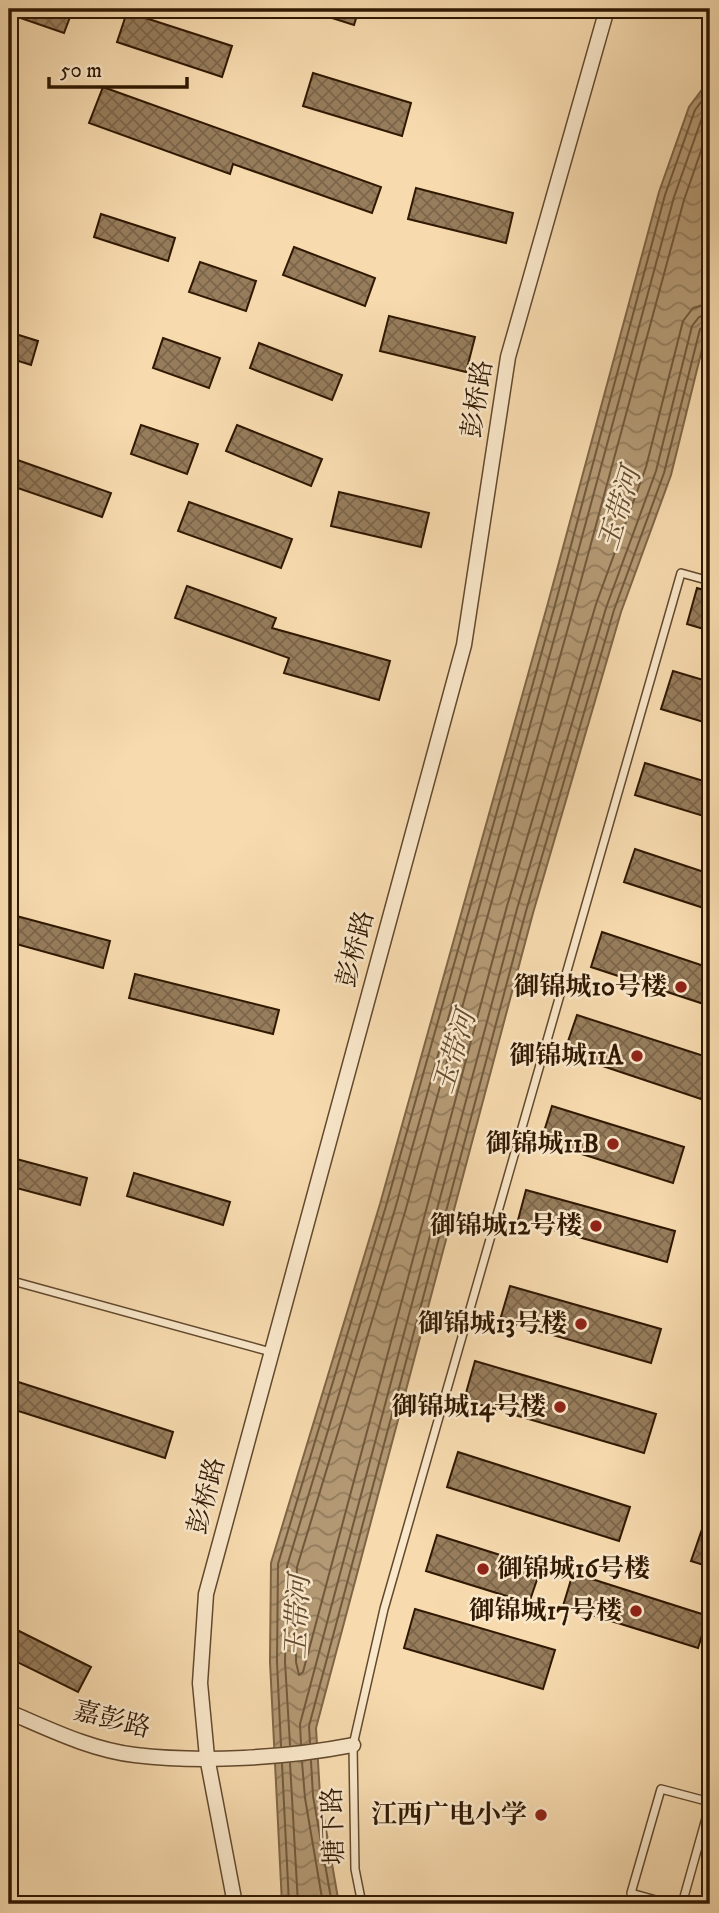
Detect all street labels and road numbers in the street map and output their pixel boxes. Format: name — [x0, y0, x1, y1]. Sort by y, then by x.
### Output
street label: 彭桥路 — [456, 358, 500, 440]
street label: 彭桥路 — [330, 907, 382, 991]
street label: 彭桥路 — [181, 1454, 233, 1538]
street label: 嘉彭路 — [70, 1695, 154, 1745]
street label: 塘下路 — [316, 1786, 352, 1866]

